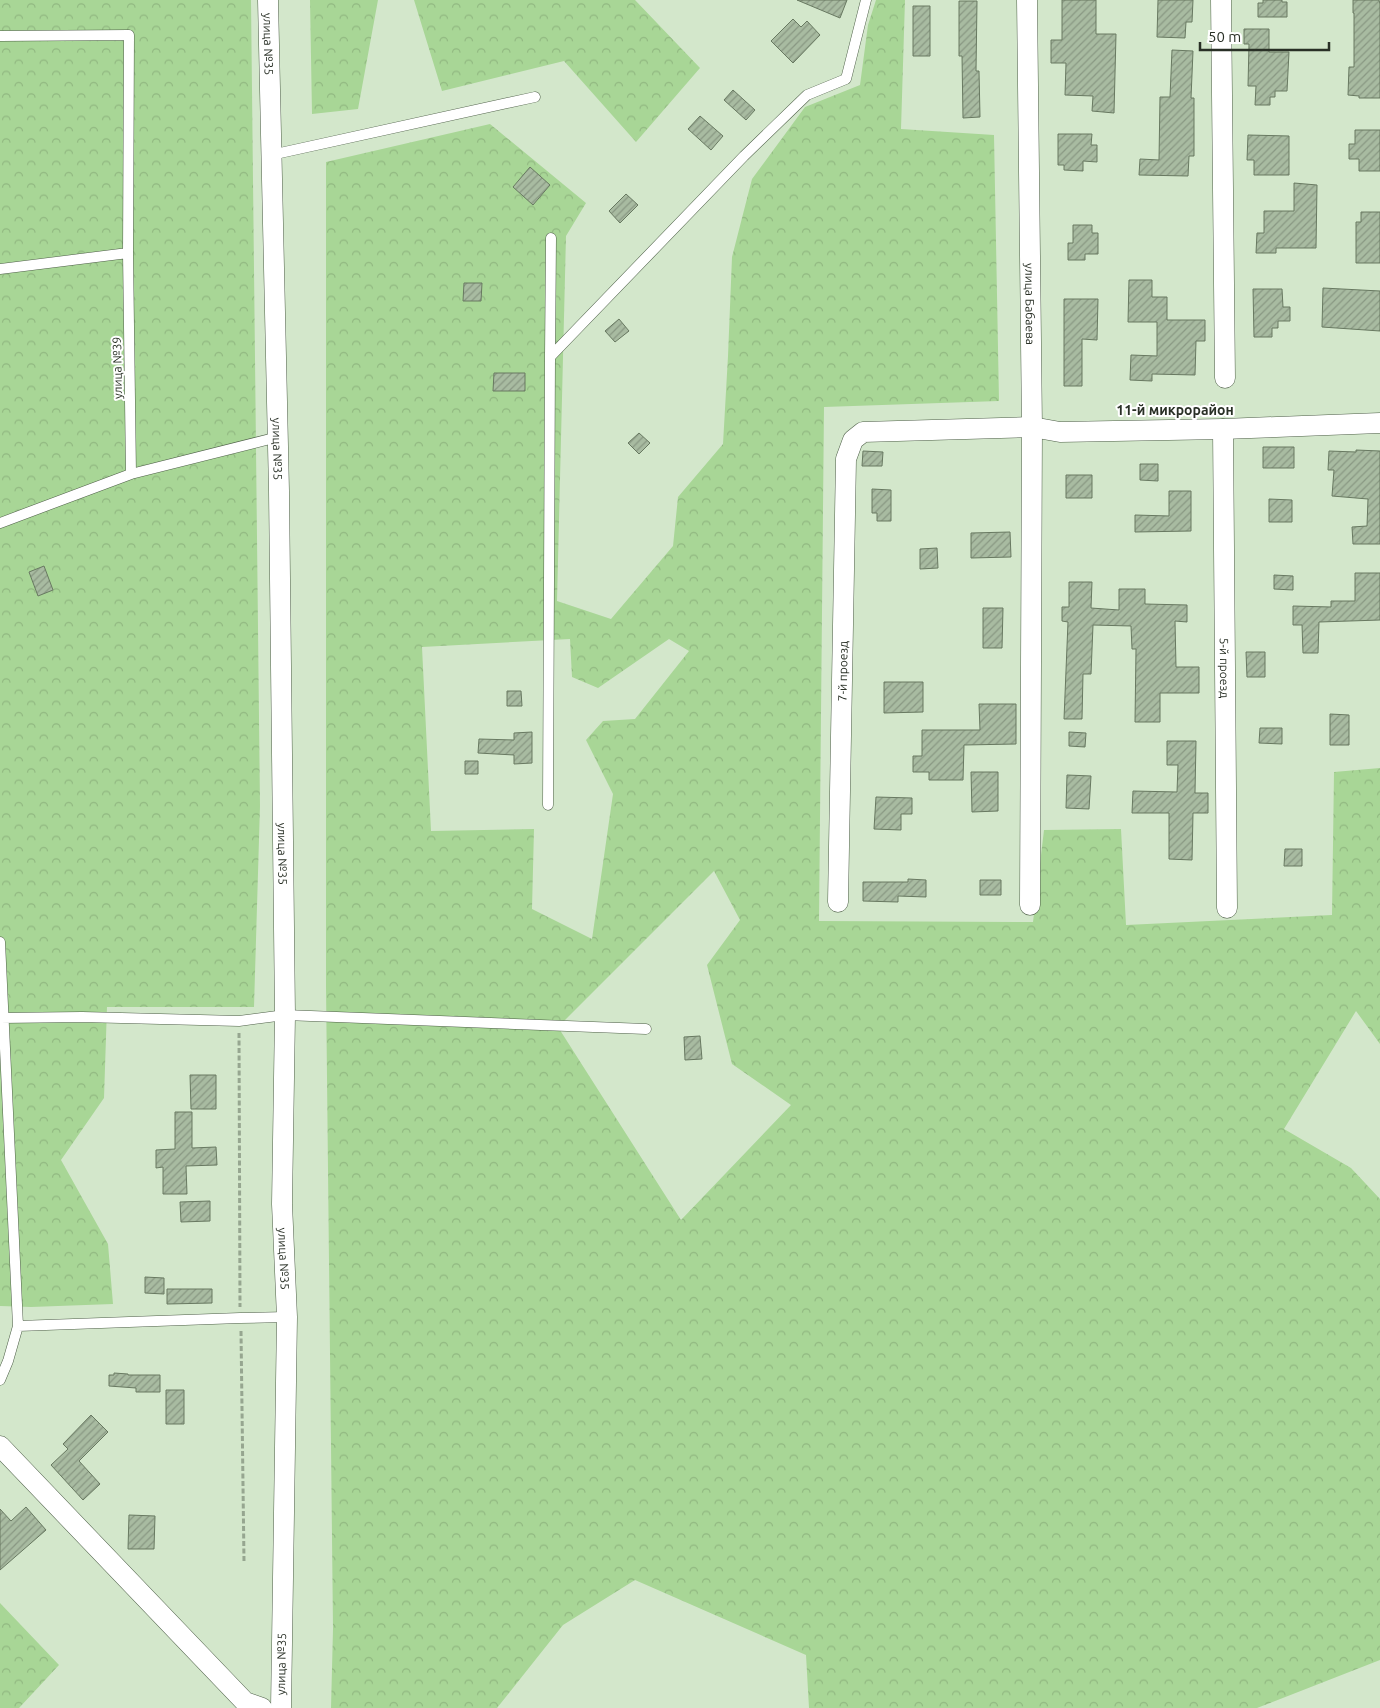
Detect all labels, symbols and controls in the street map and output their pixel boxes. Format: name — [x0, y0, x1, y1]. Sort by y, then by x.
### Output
street label: улица №35 — [262, 13, 276, 75]
scale bar — [1200, 20, 1329, 52]
text: 50 m — [1208, 28, 1241, 45]
street label: улица Бабаева — [1024, 263, 1038, 345]
street label: улица №39 — [110, 337, 124, 399]
district label: 11-й микрорайон — [1116, 402, 1234, 418]
street label: улица №35 — [271, 418, 285, 480]
street label: 5-й проезд — [1218, 638, 1232, 698]
street label: 7-й проезд — [835, 641, 849, 701]
street label: улица №35 — [276, 823, 290, 885]
street label: улица №35 — [277, 1227, 292, 1290]
street label: улица №35 — [274, 1633, 288, 1695]

